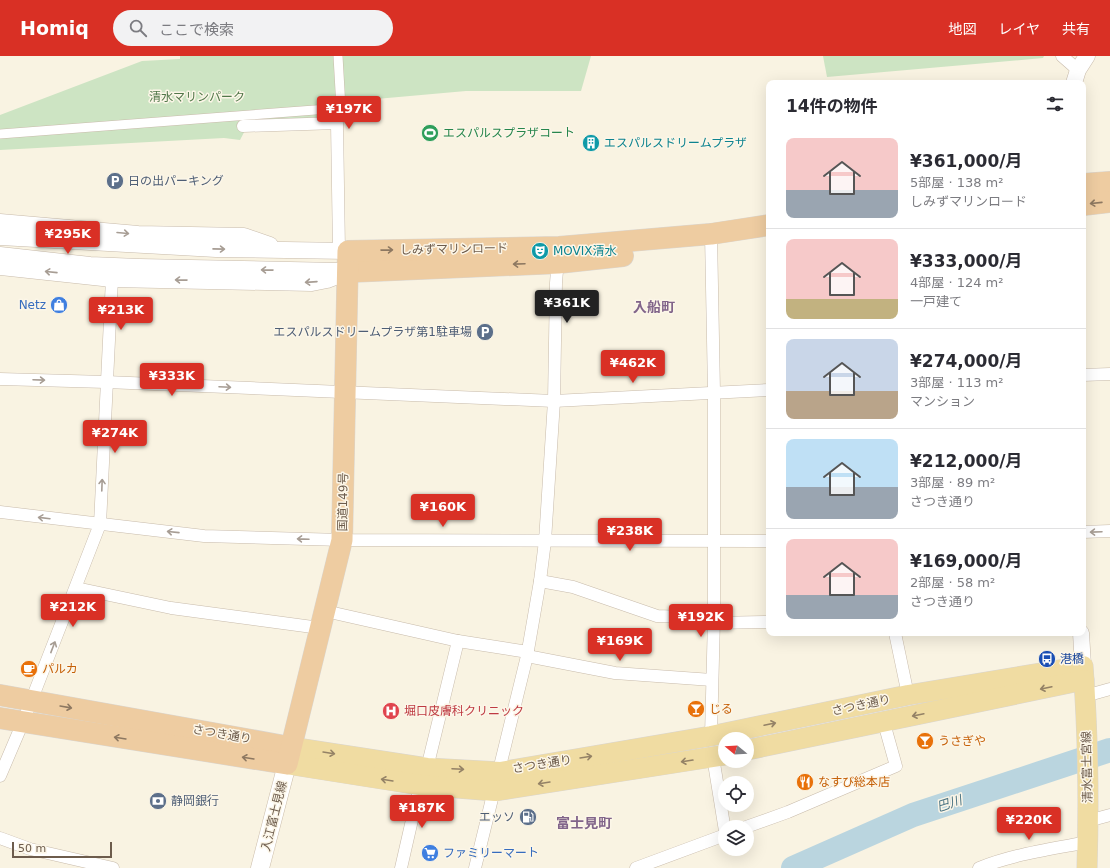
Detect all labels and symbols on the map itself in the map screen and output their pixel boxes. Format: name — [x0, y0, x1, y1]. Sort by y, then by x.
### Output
park label: 清水マリンパーク — [149, 90, 245, 104]
pin: ¥197K — [321, 96, 377, 130]
sports icon: エスパルスプラザコート — [420, 123, 440, 143]
place label: エスパルスプラザコート — [443, 126, 575, 140]
building icon: エスパルスドリームプラザ — [581, 133, 601, 153]
place label: エスパルスドリームプラザ — [604, 136, 747, 150]
parking icon: 日の出パーキング — [105, 171, 125, 191]
place label: 日の出パーキング — [128, 174, 224, 188]
one-way arrow — [1090, 199, 1103, 207]
pin: ¥295K — [40, 221, 96, 255]
one-way arrow — [116, 229, 129, 237]
street label: しみずマリンロード — [400, 241, 508, 257]
theatre icon: MOVIX清水 — [530, 241, 550, 261]
place label: MOVIX清水 — [553, 244, 617, 258]
one-way arrow — [212, 246, 225, 253]
one-way arrow — [380, 247, 393, 254]
one-way arrow — [513, 261, 526, 268]
one-way arrow — [261, 266, 274, 273]
one-way arrow — [45, 269, 58, 276]
one-way arrow — [175, 277, 188, 284]
one-way arrow — [305, 279, 318, 286]
pin: ¥361K — [539, 290, 595, 324]
shop icon: Netz — [49, 295, 69, 315]
pin: ¥213K — [93, 297, 149, 331]
place label: Netz — [19, 298, 46, 312]
district label: 入船町 — [633, 299, 675, 315]
parking icon: エスパルスドリームプラザ第1駐車場 — [475, 322, 495, 342]
place label: エスパルスドリームプラザ第1駐車場 — [273, 325, 472, 339]
pin: ¥462K — [605, 350, 661, 384]
pin: ¥333K — [144, 363, 200, 397]
one-way arrow — [32, 376, 45, 384]
one-way arrow — [218, 384, 231, 391]
pin: ¥274K — [87, 420, 143, 454]
street label: 国道149号 — [335, 472, 351, 532]
one-way arrow — [98, 479, 106, 492]
pin: ¥160K — [415, 494, 471, 528]
one-way arrow — [38, 514, 51, 521]
pin: ¥238K — [602, 518, 658, 552]
one-way arrow — [1090, 528, 1103, 535]
one-way arrow — [167, 529, 180, 536]
one-way arrow — [297, 535, 310, 543]
pin: ¥212K — [45, 594, 101, 628]
pin: ¥192K — [673, 604, 729, 638]
pin: ¥169K — [592, 628, 648, 662]
one-way arrow — [49, 642, 57, 654]
bus stop icon: 港橋 — [1037, 649, 1057, 669]
place label: 港橋 — [1060, 652, 1084, 666]
cafe icon: パルカ — [19, 659, 39, 679]
place label: パルカ — [42, 662, 78, 676]
one-way arrow — [1039, 685, 1052, 693]
street label: さつき通り — [830, 692, 892, 718]
bar icon: じる — [686, 699, 706, 719]
hospital icon: 堀口皮膚科クリニック — [381, 701, 401, 721]
place label: じる — [709, 702, 733, 716]
one-way arrow — [59, 703, 72, 711]
place label: 堀口皮膚科クリニック — [404, 704, 524, 718]
one-way arrow — [912, 712, 925, 720]
one-way arrow — [763, 720, 776, 728]
street label: さつき通り — [191, 722, 253, 746]
bar icon: うさぎや — [915, 731, 935, 751]
street label: 清水富士宮線 — [1079, 731, 1095, 803]
north arrow — [718, 732, 754, 768]
one-way arrow — [114, 733, 127, 741]
place label: うさぎや — [938, 734, 986, 748]
one-way arrow — [322, 749, 335, 757]
street label: さつき通り — [511, 752, 573, 776]
one-way arrow — [580, 753, 593, 761]
one-way arrow — [242, 754, 255, 762]
one-way arrow — [680, 757, 693, 765]
one-way arrow — [451, 766, 464, 773]
restaurant icon: なすび総本店 — [795, 772, 815, 792]
place label: なすび総本店 — [818, 775, 890, 789]
one-way arrow — [381, 776, 394, 784]
street label: 入江富士見線 — [258, 779, 290, 853]
one-way arrow — [538, 779, 551, 787]
bank icon: 静岡銀行 — [148, 791, 168, 811]
water label: 巴川 — [934, 792, 966, 815]
place label: 静岡銀行 — [171, 794, 219, 808]
pin: ¥187K — [394, 795, 450, 829]
fuel station icon: エッソ — [518, 807, 538, 827]
pin: ¥220K — [1001, 807, 1057, 841]
place label: エッソ — [479, 810, 515, 824]
district label: 富士見町 — [556, 815, 612, 831]
scale bar — [12, 840, 112, 859]
supermarket icon: ファミリーマート — [420, 843, 440, 863]
place label: ファミリーマート — [443, 846, 539, 860]

